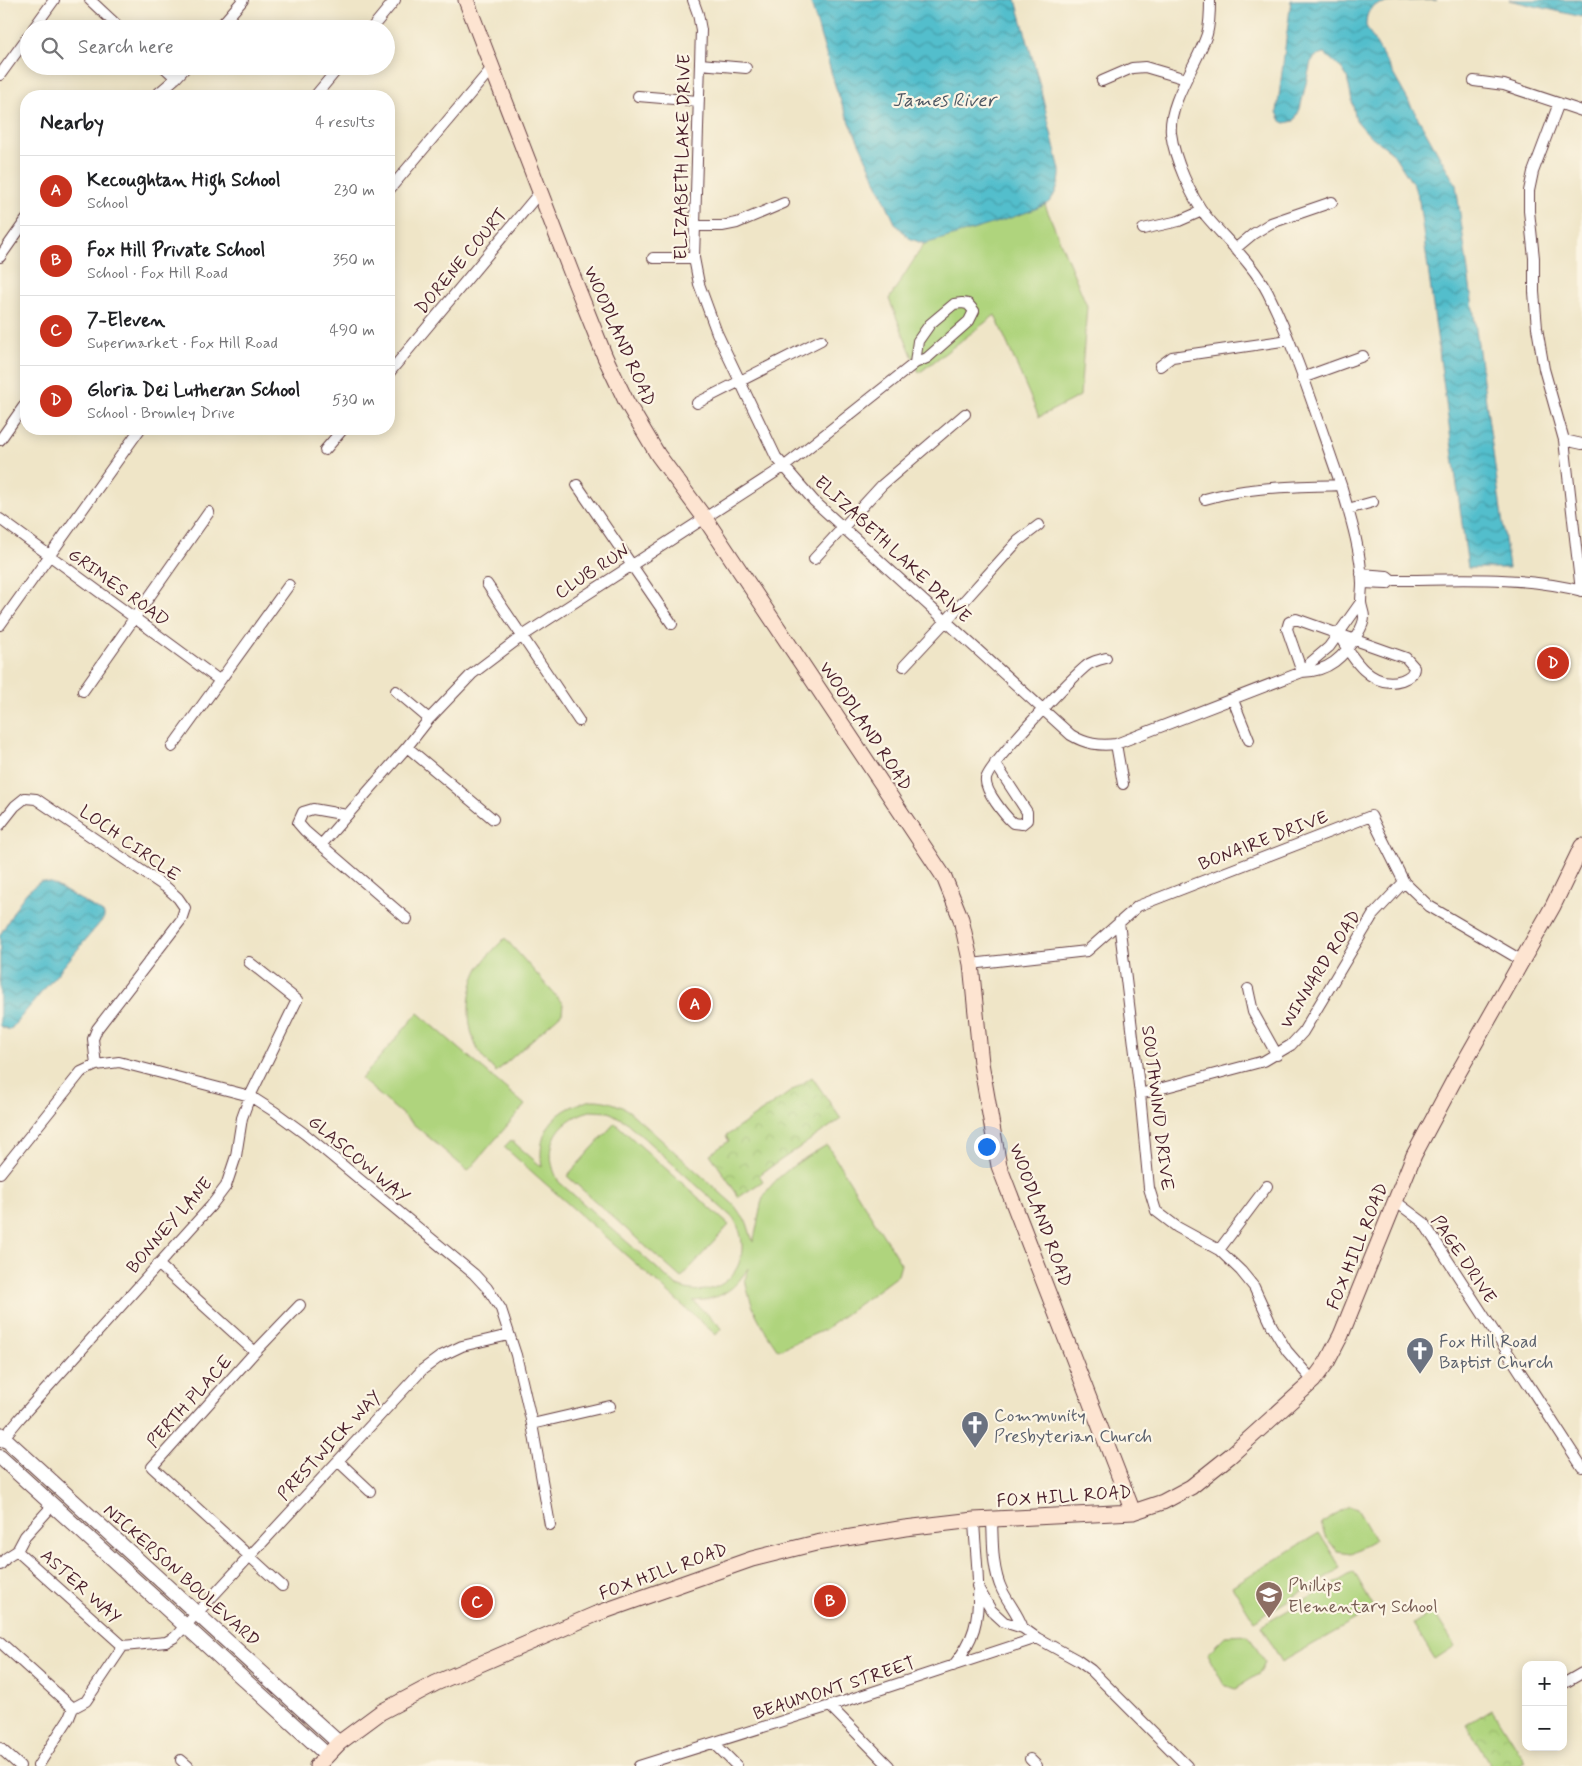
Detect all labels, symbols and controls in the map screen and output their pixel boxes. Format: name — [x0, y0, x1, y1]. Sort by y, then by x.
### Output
search box — [20, 20, 395, 75]
icon: search — [38, 34, 66, 62]
text: Search here — [78, 35, 174, 60]
street label: ELIZABETH LAKE DRIVE — [669, 54, 697, 260]
water label: James River — [892, 88, 999, 113]
text: Nearby — [40, 109, 104, 137]
text: 4 results — [315, 112, 375, 133]
text: Kecoughtan High School — [87, 168, 281, 193]
text: A — [51, 180, 61, 201]
text: 230 m — [334, 180, 375, 201]
text: School — [87, 193, 128, 214]
street label: DORENE COURT — [410, 203, 513, 320]
text: Fox Hill Private School — [87, 238, 265, 263]
text: B — [51, 250, 61, 271]
text: 350 m — [333, 250, 375, 271]
text: School · Fox Hill Road — [87, 263, 228, 284]
street label: WOODLAND ROAD — [577, 263, 661, 410]
text: 7-Eleven — [87, 308, 165, 333]
text: C — [50, 320, 62, 341]
text: 490 m — [329, 320, 375, 341]
text: Supermarket · Fox Hill Road — [87, 333, 278, 354]
text: Gloria Dei Lutheran School — [87, 378, 300, 403]
text: D — [50, 390, 62, 411]
text: 530 m — [332, 390, 375, 411]
text: School · Bromley Drive — [87, 403, 235, 424]
street label: ELIZABETH LAKE DRIVE — [809, 471, 976, 629]
street label: CLUB RUN — [550, 539, 635, 605]
street label: GRIMES ROAD — [63, 543, 174, 633]
pin: D — [1537, 644, 1569, 682]
street label: WOODLAND ROAD — [813, 657, 917, 796]
street label: LOCH CIRCLE — [74, 800, 185, 888]
street label: BONAIRE DRIVE — [1195, 805, 1332, 877]
street label: WINNARD ROAD — [1275, 906, 1367, 1033]
pin: A — [679, 985, 711, 1023]
street label: SOUTHWIND DRIVE — [1135, 1024, 1179, 1192]
street label: GLASCOW WAY — [303, 1110, 414, 1209]
your location — [974, 1134, 1000, 1160]
street label: WOODLAND ROAD — [1003, 1140, 1077, 1290]
street label: BONNEY LANE — [121, 1172, 218, 1279]
street label: FOX HILL ROAD — [1322, 1179, 1394, 1313]
street label: PAGE DRIVE — [1425, 1211, 1501, 1308]
place label: Fox Hill Road Baptist Church — [1439, 1330, 1553, 1375]
church icon: Fox Hill Road Baptist Church — [1405, 1336, 1435, 1375]
street label: PERTH PLACE — [142, 1350, 238, 1453]
street label: PRESTWICK WAY — [272, 1385, 387, 1506]
place label: Community Presbyterian Church — [994, 1404, 1152, 1449]
church icon: Community Presbyterian Church — [960, 1410, 990, 1449]
street label: FOX HILL ROAD — [996, 1480, 1132, 1514]
street label: NICKERSON BOULEVARD — [98, 1499, 265, 1653]
street label: FOX HILL ROAD — [596, 1538, 731, 1606]
street label: ASTER WAY — [35, 1544, 126, 1629]
place label: Phillips Elementary School — [1288, 1574, 1438, 1619]
school or university icon: Phillips Elementary School — [1254, 1580, 1284, 1619]
pin: B — [814, 1582, 846, 1620]
pin: C — [461, 1583, 493, 1621]
street label: BEAUMONT STREET — [750, 1651, 918, 1727]
map controls — [1522, 1661, 1567, 1751]
button: + — [1522, 1661, 1567, 1706]
button: − — [1522, 1706, 1567, 1751]

